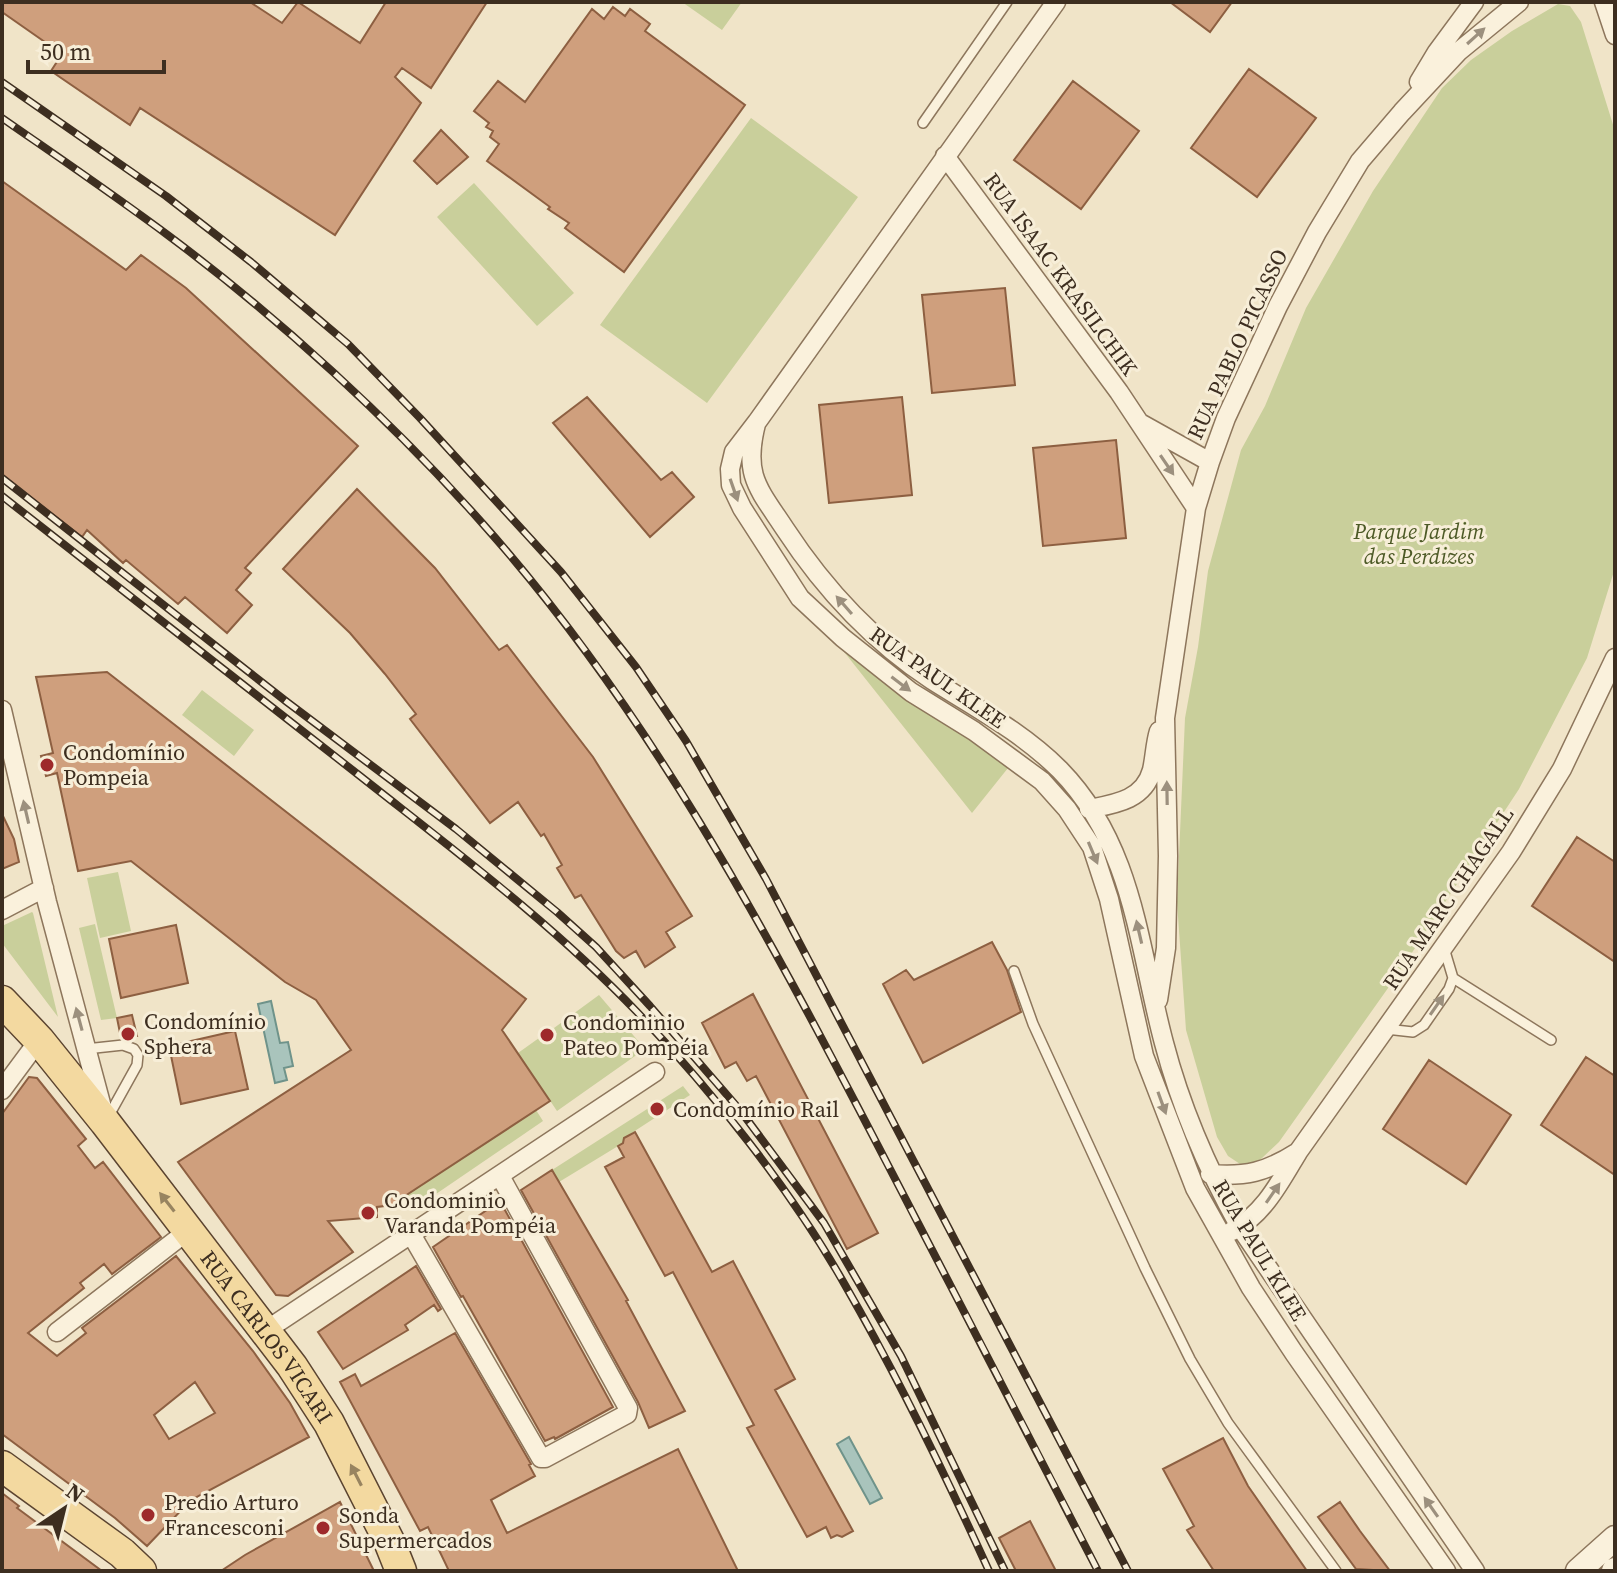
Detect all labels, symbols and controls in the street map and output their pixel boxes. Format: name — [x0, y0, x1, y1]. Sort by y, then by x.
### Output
scale bar — [28, 24, 164, 74]
one-way arrow — [1465, 28, 1485, 45]
text: 50 m — [40, 35, 91, 68]
street label: RUA ISAAC KRASILCHIK — [977, 167, 1145, 382]
street label: RUA PABLO PICASSO — [1180, 244, 1294, 444]
one-way arrow — [1159, 454, 1174, 475]
one-way arrow — [729, 478, 741, 502]
park label: Parque Jardim das Perdizes — [1352, 516, 1485, 571]
one-way arrow — [836, 595, 853, 615]
street label: RUA PAUL KLEE — [864, 619, 1012, 735]
one-way arrow — [891, 676, 911, 692]
place label: Condomínio Pompeia — [63, 737, 185, 792]
marker: Condomínio Pompeia — [38, 756, 56, 774]
one-way arrow — [1160, 780, 1173, 805]
one-way arrow — [19, 800, 32, 825]
street label: RUA MARC CHAGALL — [1376, 801, 1520, 995]
one-way arrow — [1086, 842, 1099, 865]
one-way arrow — [1132, 920, 1145, 945]
one-way arrow — [1429, 995, 1444, 1016]
one-way arrow — [72, 1006, 84, 1031]
place label: Condomínio Sphera — [144, 1006, 266, 1061]
place label: Condominio Pateo Pompéia — [563, 1007, 709, 1062]
marker: Condomínio Sphera — [119, 1025, 137, 1043]
marker: Condominio Pateo Pompéia — [538, 1026, 556, 1044]
one-way arrow — [1157, 1091, 1169, 1115]
place label: Condomínio Rail — [673, 1094, 839, 1124]
marker: Condomínio Rail — [648, 1100, 666, 1118]
street label: RUA PAUL KLEE — [1206, 1174, 1314, 1326]
one-way arrow — [1265, 1182, 1280, 1203]
place label: Condominio Varanda Pompéia — [384, 1185, 557, 1240]
one-way arrow — [160, 1192, 176, 1212]
marker: Condominio Varanda Pompéia — [359, 1204, 377, 1222]
street label: RUA CARLOS VICARI — [194, 1244, 340, 1429]
one-way arrow — [349, 1464, 362, 1487]
north arrow — [24, 1469, 104, 1549]
text: N — [60, 1476, 91, 1510]
place label: Predio Arturo Francesconi — [164, 1487, 299, 1542]
one-way arrow — [1424, 1496, 1439, 1517]
place label: Sonda Supermercados — [339, 1500, 492, 1555]
marker: Predio Arturo Francesconi — [139, 1506, 157, 1524]
marker: Sonda Supermercados — [314, 1519, 332, 1537]

